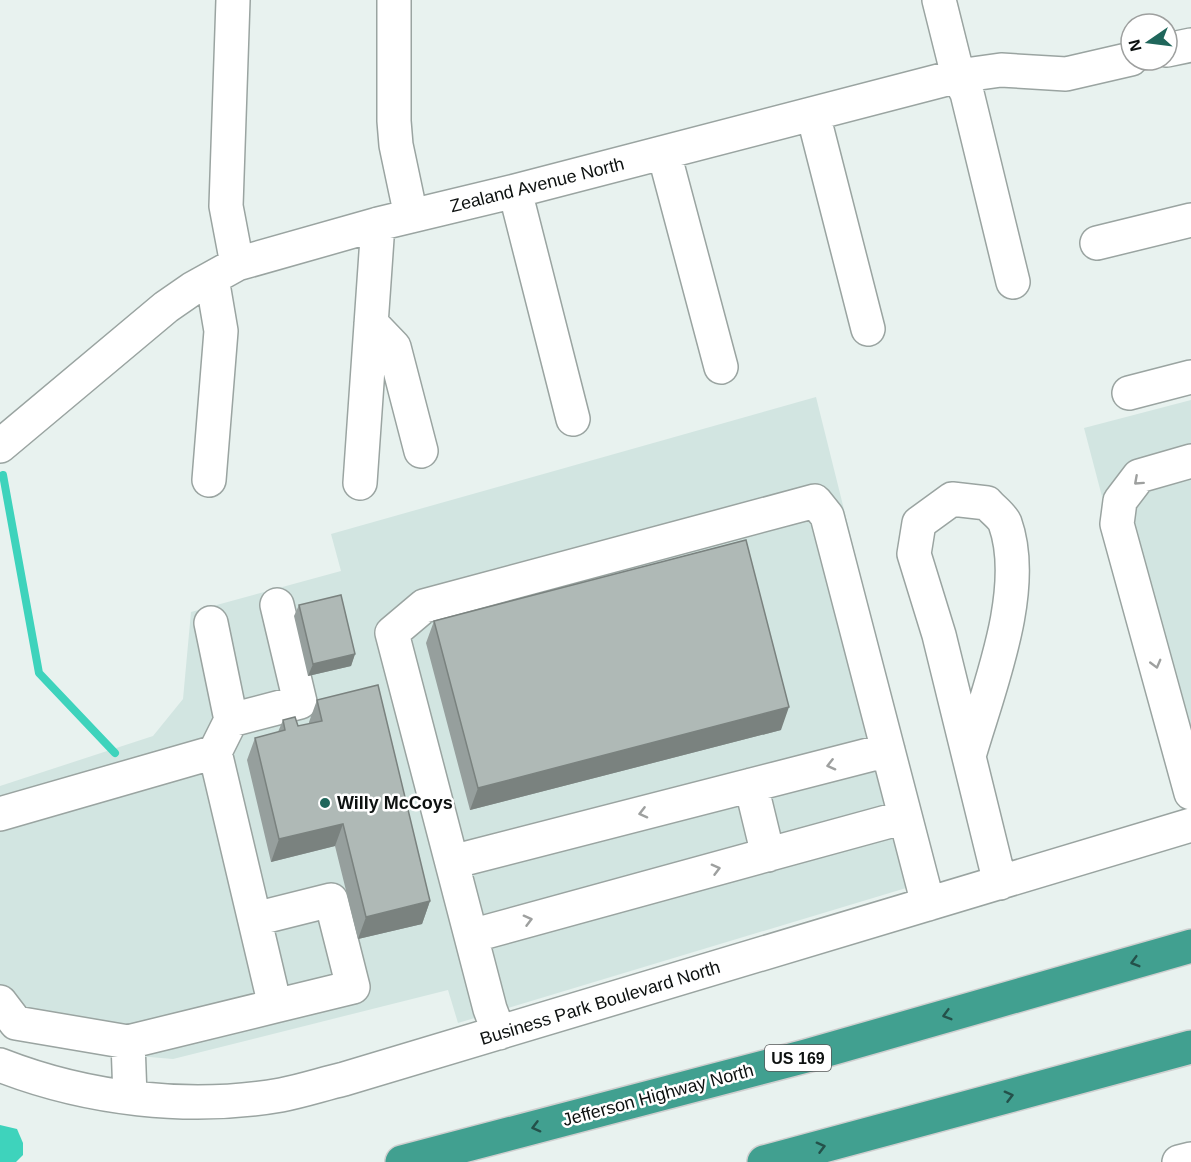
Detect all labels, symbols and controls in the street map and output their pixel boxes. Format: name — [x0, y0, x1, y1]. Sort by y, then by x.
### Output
north arrow — [1119, 12, 1179, 72]
text: N — [1125, 38, 1145, 53]
street label: Zealand Avenue North — [448, 154, 626, 216]
one-way arrow — [1134, 474, 1144, 485]
one-way arrow — [1148, 658, 1161, 668]
one-way arrow — [827, 757, 837, 770]
place label: Willy McCoys — [337, 793, 453, 813]
marker: Willy McCoys — [318, 796, 332, 810]
one-way arrow — [638, 806, 648, 819]
one-way arrow — [710, 864, 721, 876]
one-way arrow — [523, 915, 533, 928]
one-way arrow — [1130, 955, 1141, 967]
street label: Business Park Boulevard North — [477, 957, 723, 1049]
one-way arrow — [942, 1008, 952, 1021]
road number: US 169 — [765, 1045, 831, 1071]
street label: Jefferson Highway North — [560, 1060, 756, 1130]
one-way arrow — [1003, 1091, 1014, 1103]
one-way arrow — [531, 1119, 541, 1132]
one-way arrow — [815, 1142, 826, 1154]

